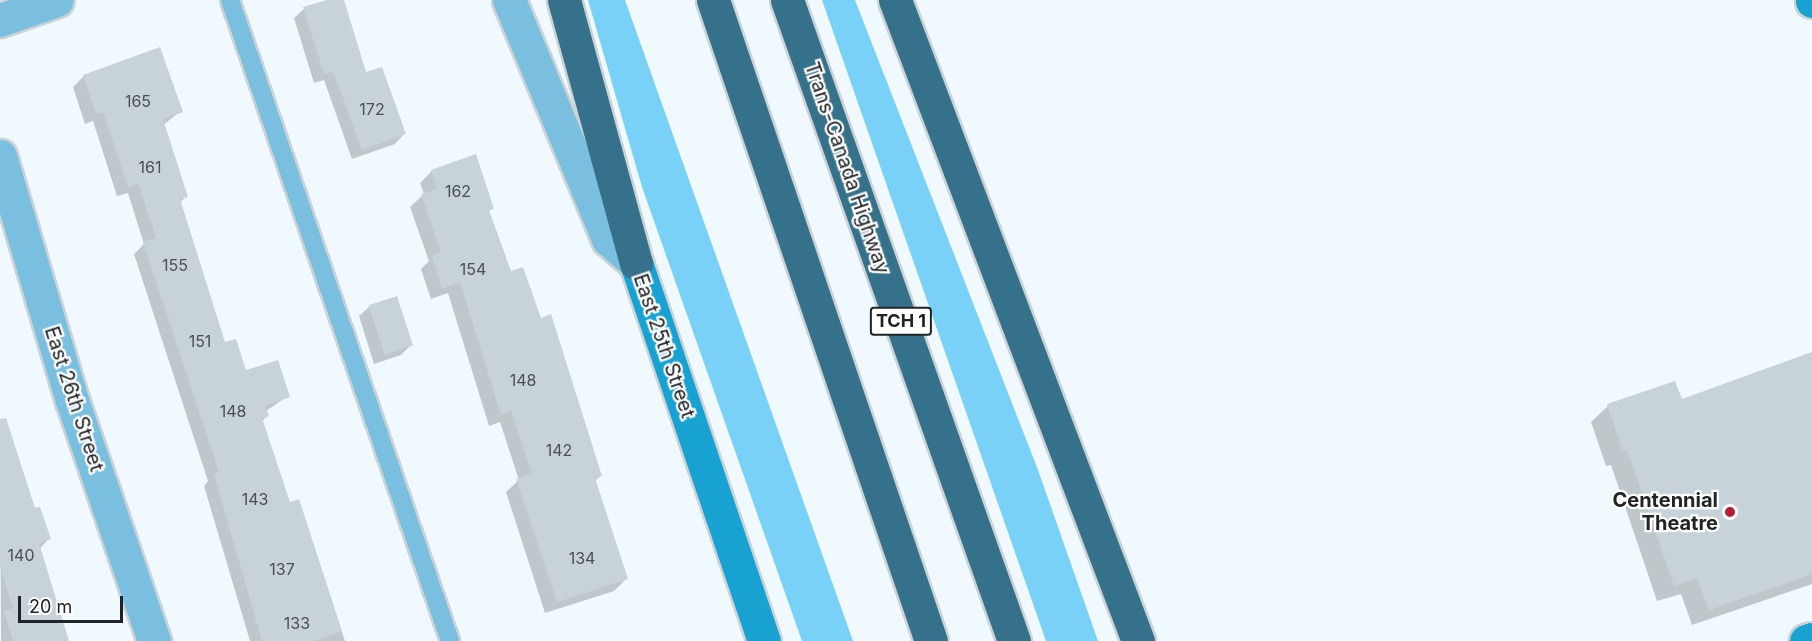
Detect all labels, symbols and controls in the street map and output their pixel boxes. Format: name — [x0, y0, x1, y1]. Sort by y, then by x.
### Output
street label: Trans-Canada Highway — [799, 59, 895, 277]
house number: 165 — [125, 91, 151, 111]
house number: 172 — [359, 99, 385, 119]
house number: 161 — [139, 157, 161, 177]
house number: 162 — [445, 181, 471, 201]
house number: 155 — [162, 255, 188, 275]
house number: 154 — [460, 259, 486, 279]
street label: East 25th Street — [628, 271, 700, 421]
road number: TCH 1 — [870, 306, 932, 336]
street label: East 26th Street — [39, 323, 109, 475]
house number: 151 — [189, 331, 211, 351]
house number: 148 — [510, 370, 536, 390]
house number: 148 — [220, 401, 246, 421]
house number: 142 — [546, 440, 572, 460]
place label: Centennial Theatre — [1612, 488, 1718, 535]
house number: 143 — [242, 489, 268, 509]
marker: Centennial Theatre — [1723, 505, 1737, 519]
house number: 140 — [8, 545, 34, 565]
house number: 134 — [569, 548, 595, 568]
house number: 137 — [269, 559, 295, 579]
scale bar — [21, 584, 126, 622]
text: 20 m — [29, 596, 72, 617]
house number: 133 — [284, 613, 310, 633]

